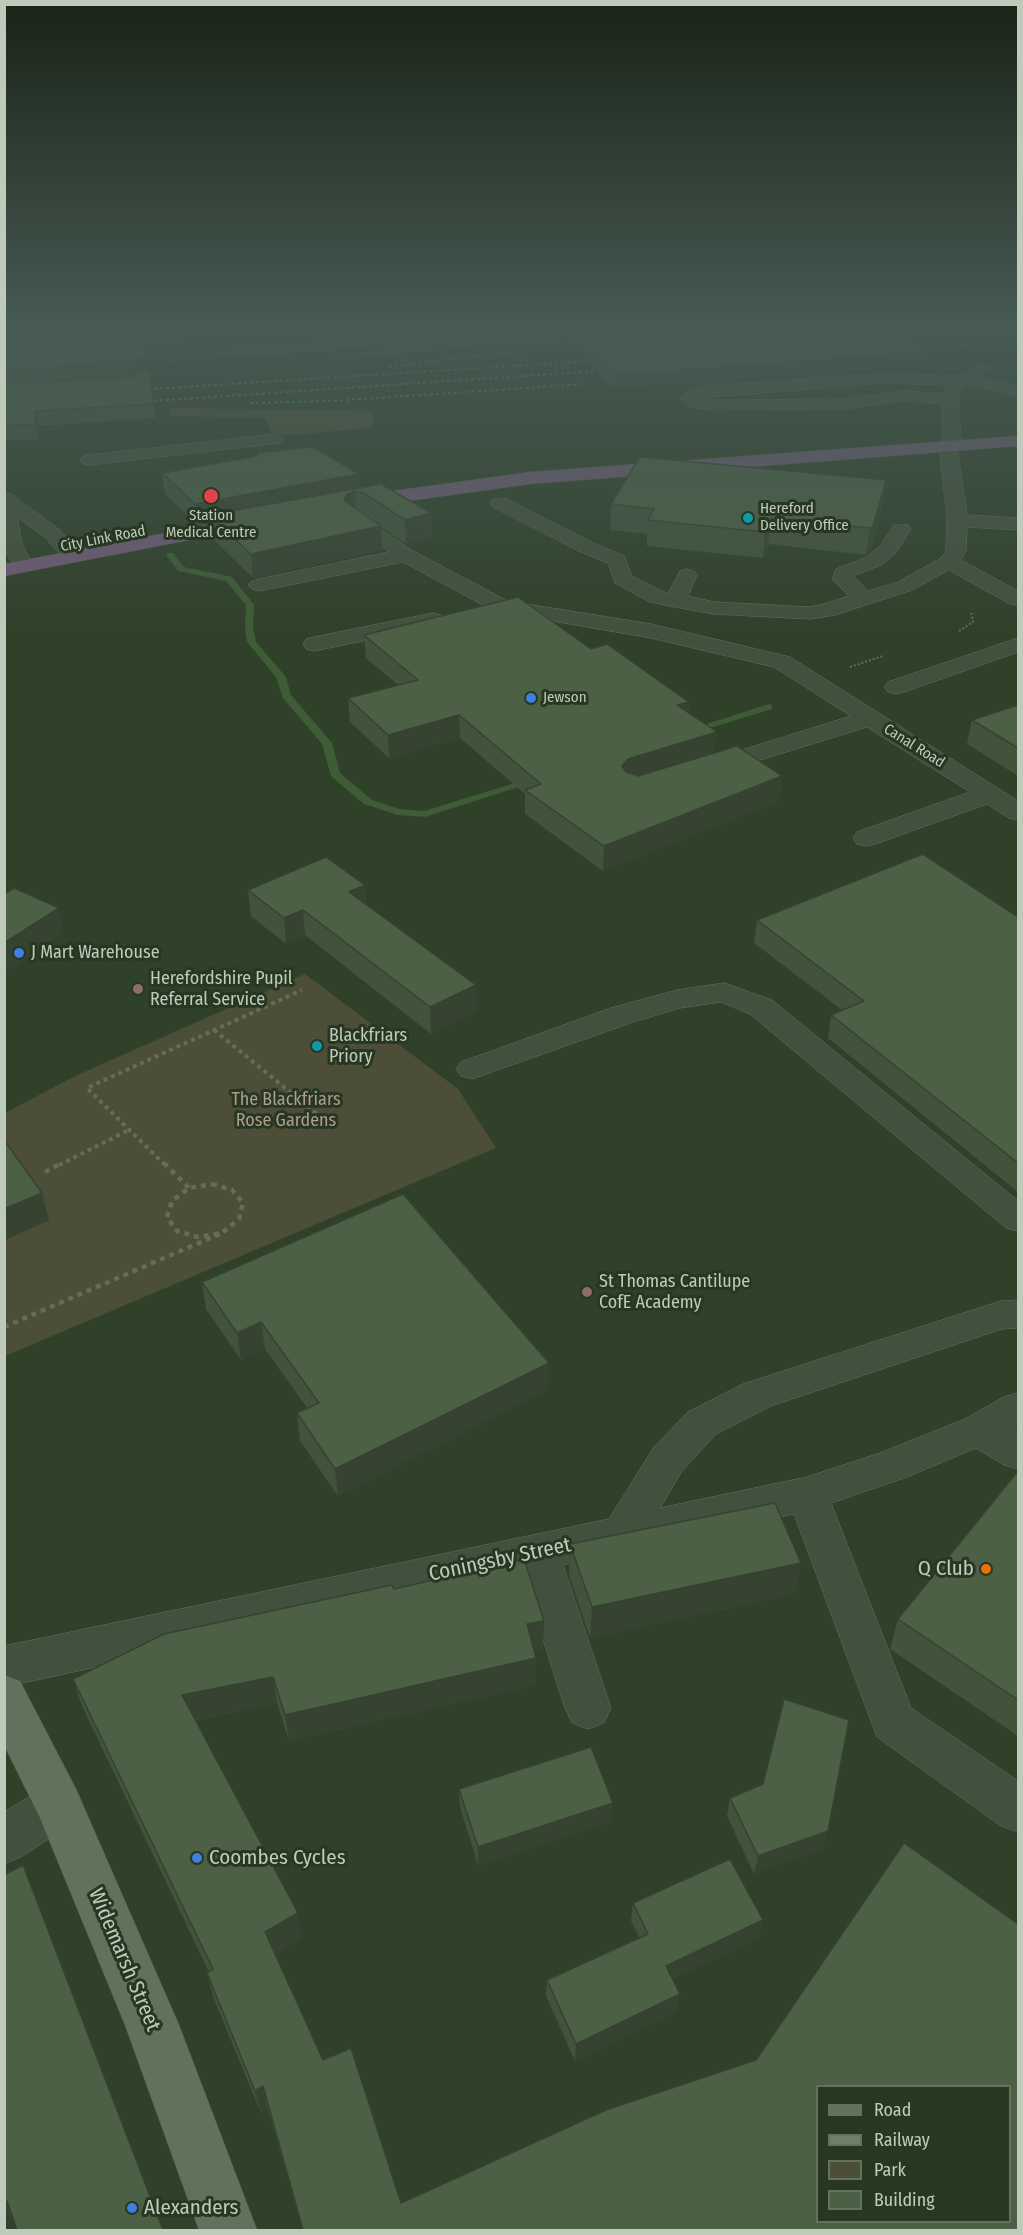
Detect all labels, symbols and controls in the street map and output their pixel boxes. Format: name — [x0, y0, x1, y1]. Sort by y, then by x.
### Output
marker: Station Medical Centre — [202, 487, 220, 505]
place label: Hereford Delivery Office — [760, 500, 849, 535]
place label: Station Medical Centre — [166, 507, 256, 542]
marker: Hereford Delivery Office — [741, 511, 755, 525]
street label: City Link Road — [59, 522, 147, 556]
place label: Jewson — [543, 689, 587, 707]
marker: Jewson — [524, 691, 538, 705]
street label: Canal Road — [880, 720, 948, 772]
place label: J Mart Warehouse — [31, 942, 160, 964]
marker: J Mart Warehouse — [12, 946, 26, 960]
place label: Herefordshire Pupil Referral Service — [150, 968, 293, 1010]
marker: Herefordshire Pupil Referral Service — [131, 982, 145, 996]
place label: Blackfriars Priory — [329, 1025, 407, 1068]
marker: Blackfriars Priory — [310, 1039, 324, 1053]
park label: The Blackfriars Rose Gardens — [231, 1089, 341, 1132]
place label: St Thomas Cantilupe CofE Academy — [599, 1271, 750, 1314]
marker: St Thomas Cantilupe CofE Academy — [580, 1285, 594, 1299]
street label: Coningsby Street — [427, 1533, 573, 1587]
place label: Q Club — [918, 1556, 974, 1582]
marker: Q Club — [979, 1562, 993, 1576]
place label: Coombes Cycles — [209, 1845, 346, 1871]
marker: Coombes Cycles — [190, 1851, 204, 1865]
street label: Widemarsh Street — [83, 1885, 165, 2035]
legend — [816, 2085, 1011, 2223]
text: Road — [874, 2099, 911, 2121]
text: Railway — [874, 2129, 930, 2151]
text: Park — [874, 2159, 906, 2181]
text: Building — [874, 2189, 935, 2211]
place label: Alexanders — [144, 2195, 239, 2221]
marker: Alexanders — [125, 2201, 139, 2215]

